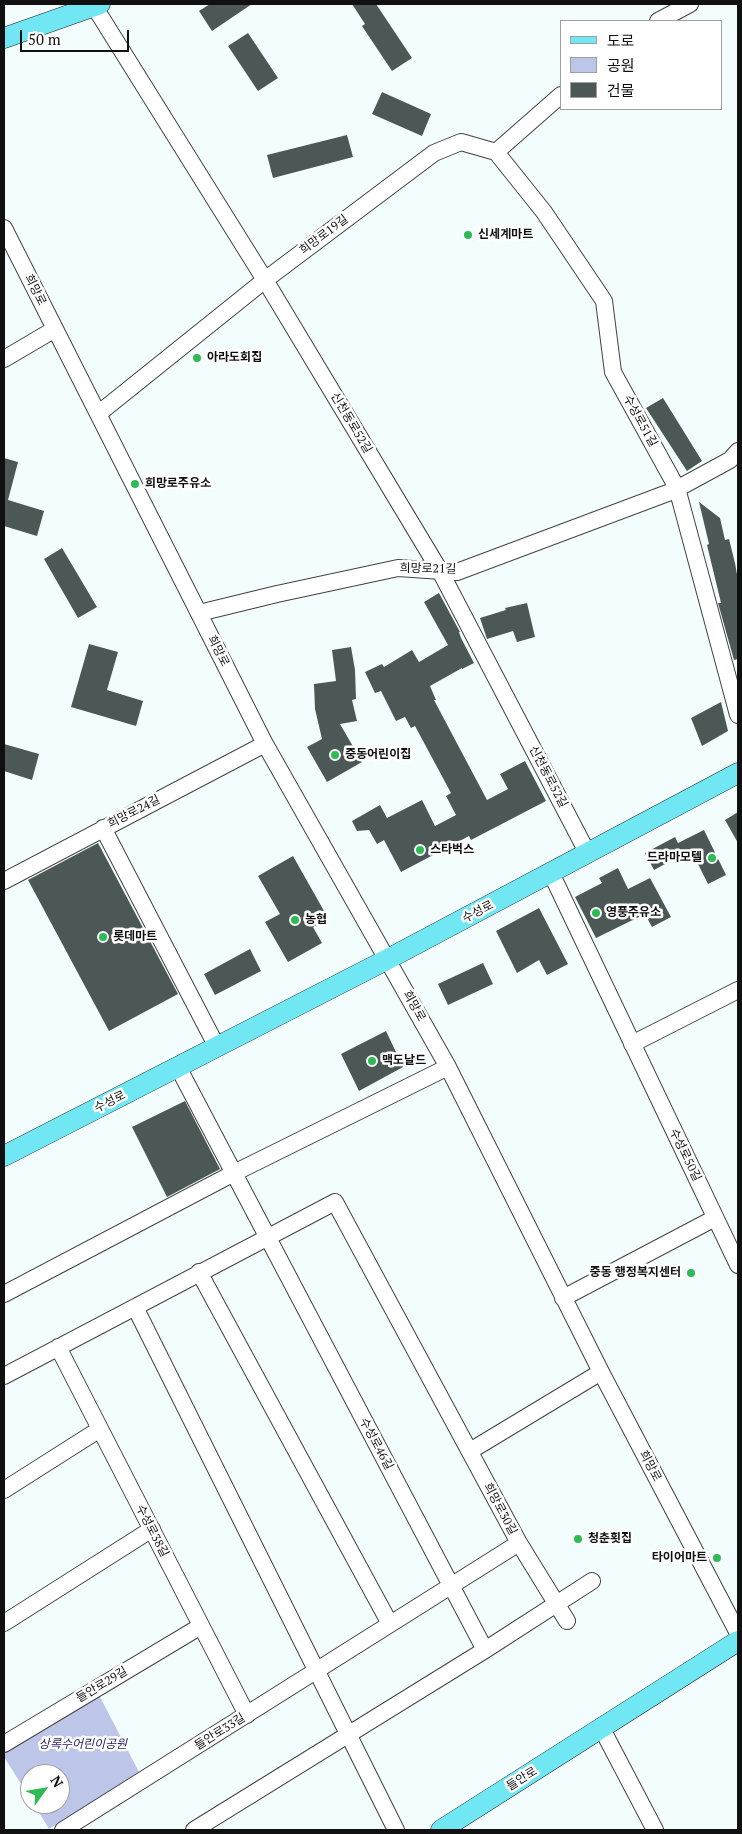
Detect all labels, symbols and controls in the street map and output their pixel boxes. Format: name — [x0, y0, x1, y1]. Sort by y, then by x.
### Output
scale bar — [22, 20, 131, 52]
legend — [560, 20, 722, 110]
text: 50 m — [28, 29, 61, 49]
text: 도로 — [607, 30, 635, 50]
text: 공원 — [607, 55, 635, 75]
text: 건물 — [607, 80, 635, 100]
street label: 희망로19길 — [297, 212, 351, 258]
place label: 신세계마트 — [478, 228, 533, 242]
marker: 신세계마트 — [462, 229, 474, 241]
street label: 희망로 — [21, 272, 49, 308]
place label: 아라도회집 — [207, 351, 262, 365]
marker: 아라도회집 — [191, 352, 203, 364]
street label: 신천동로52길 — [327, 390, 375, 456]
street label: 수성로51길 — [620, 393, 660, 449]
place label: 희망로주유소 — [145, 477, 211, 491]
marker: 희망로주유소 — [129, 478, 141, 490]
street label: 희망로21길 — [399, 561, 457, 577]
street label: 희망로 — [204, 633, 232, 669]
street label: 신천동로52길 — [526, 744, 570, 810]
place label: 중동어린이집 — [345, 748, 411, 762]
marker: 중동어린이집 — [329, 749, 341, 761]
street label: 희망로24길 — [105, 793, 163, 831]
place label: 스타벅스 — [430, 843, 474, 857]
marker: 스타벅스 — [414, 844, 426, 856]
place label: 드라마모텔 — [647, 851, 702, 865]
marker: 드라마모텔 — [706, 852, 718, 864]
street label: 수성로 — [460, 898, 496, 926]
place label: 영풍주유소 — [606, 906, 661, 920]
marker: 영풍주유소 — [590, 907, 602, 919]
place label: 농협 — [305, 913, 327, 927]
marker: 농협 — [289, 914, 301, 926]
place label: 롯데마트 — [113, 930, 157, 944]
marker: 롯데마트 — [97, 931, 109, 943]
street label: 희망로 — [400, 988, 428, 1024]
place label: 맥도날드 — [382, 1054, 426, 1068]
marker: 맥도날드 — [366, 1055, 378, 1067]
street label: 수성로 — [92, 1088, 128, 1116]
street label: 수성로50길 — [666, 1126, 704, 1184]
place label: 중동 행정복지센터 — [589, 1266, 681, 1280]
marker: 중동 행정복지센터 — [685, 1267, 697, 1279]
street label: 수성로46길 — [356, 1415, 396, 1473]
street label: 희망로 — [636, 1448, 664, 1484]
street label: 희망로30길 — [480, 1480, 520, 1538]
street label: 수성로38길 — [133, 1502, 171, 1560]
place label: 청춘횟집 — [588, 1532, 632, 1546]
marker: 청춘횟집 — [572, 1533, 584, 1545]
place label: 타이어마트 — [652, 1551, 707, 1565]
marker: 타이어마트 — [711, 1552, 723, 1564]
street label: 들안로29길 — [74, 1664, 130, 1706]
street label: 들안로33길 — [192, 1711, 248, 1753]
park label: 상록수어린이공원 — [39, 1738, 127, 1752]
north arrow — [20, 1764, 70, 1814]
street label: 들안로 — [504, 1764, 540, 1794]
text: N — [46, 1772, 68, 1791]

